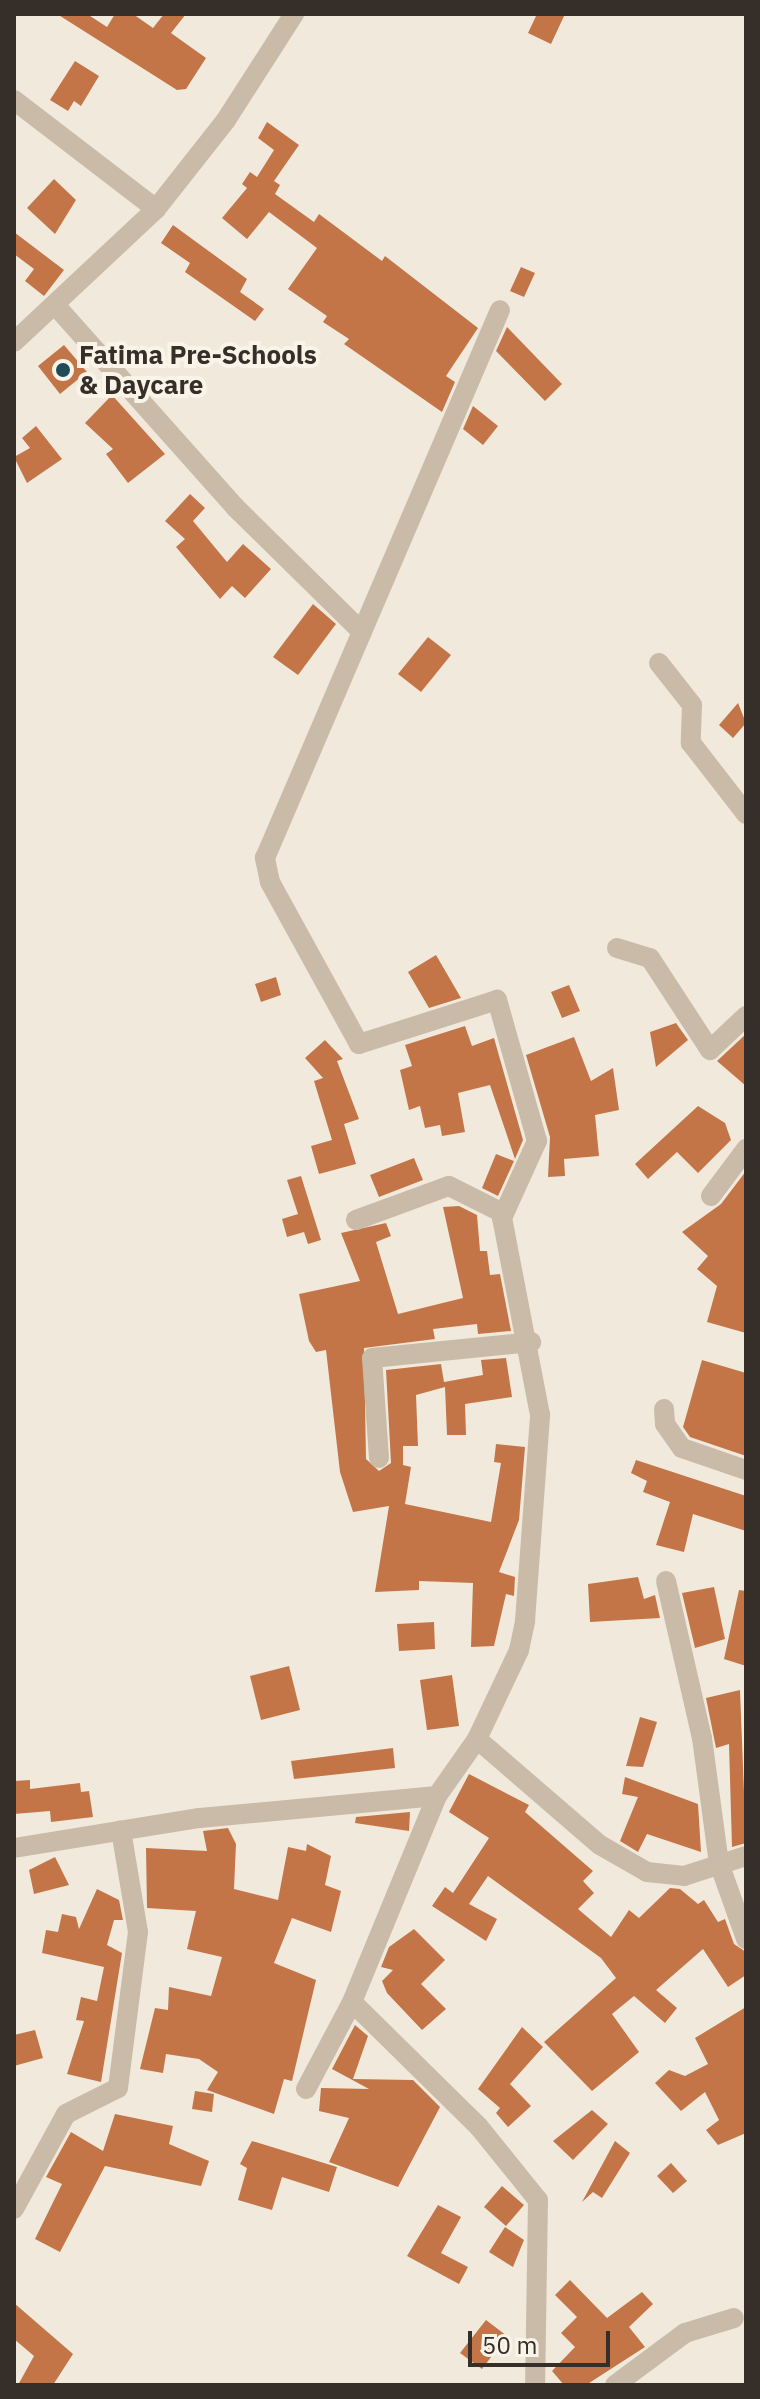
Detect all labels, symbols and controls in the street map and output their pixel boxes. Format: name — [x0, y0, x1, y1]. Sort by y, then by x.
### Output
place label: Fatima Pre-Schools & Daycare — [79, 339, 317, 400]
marker: Fatima Pre-Schools & Daycare — [54, 361, 72, 379]
scale bar — [472, 2315, 614, 2365]
text: 50 m — [482, 2329, 537, 2361]

